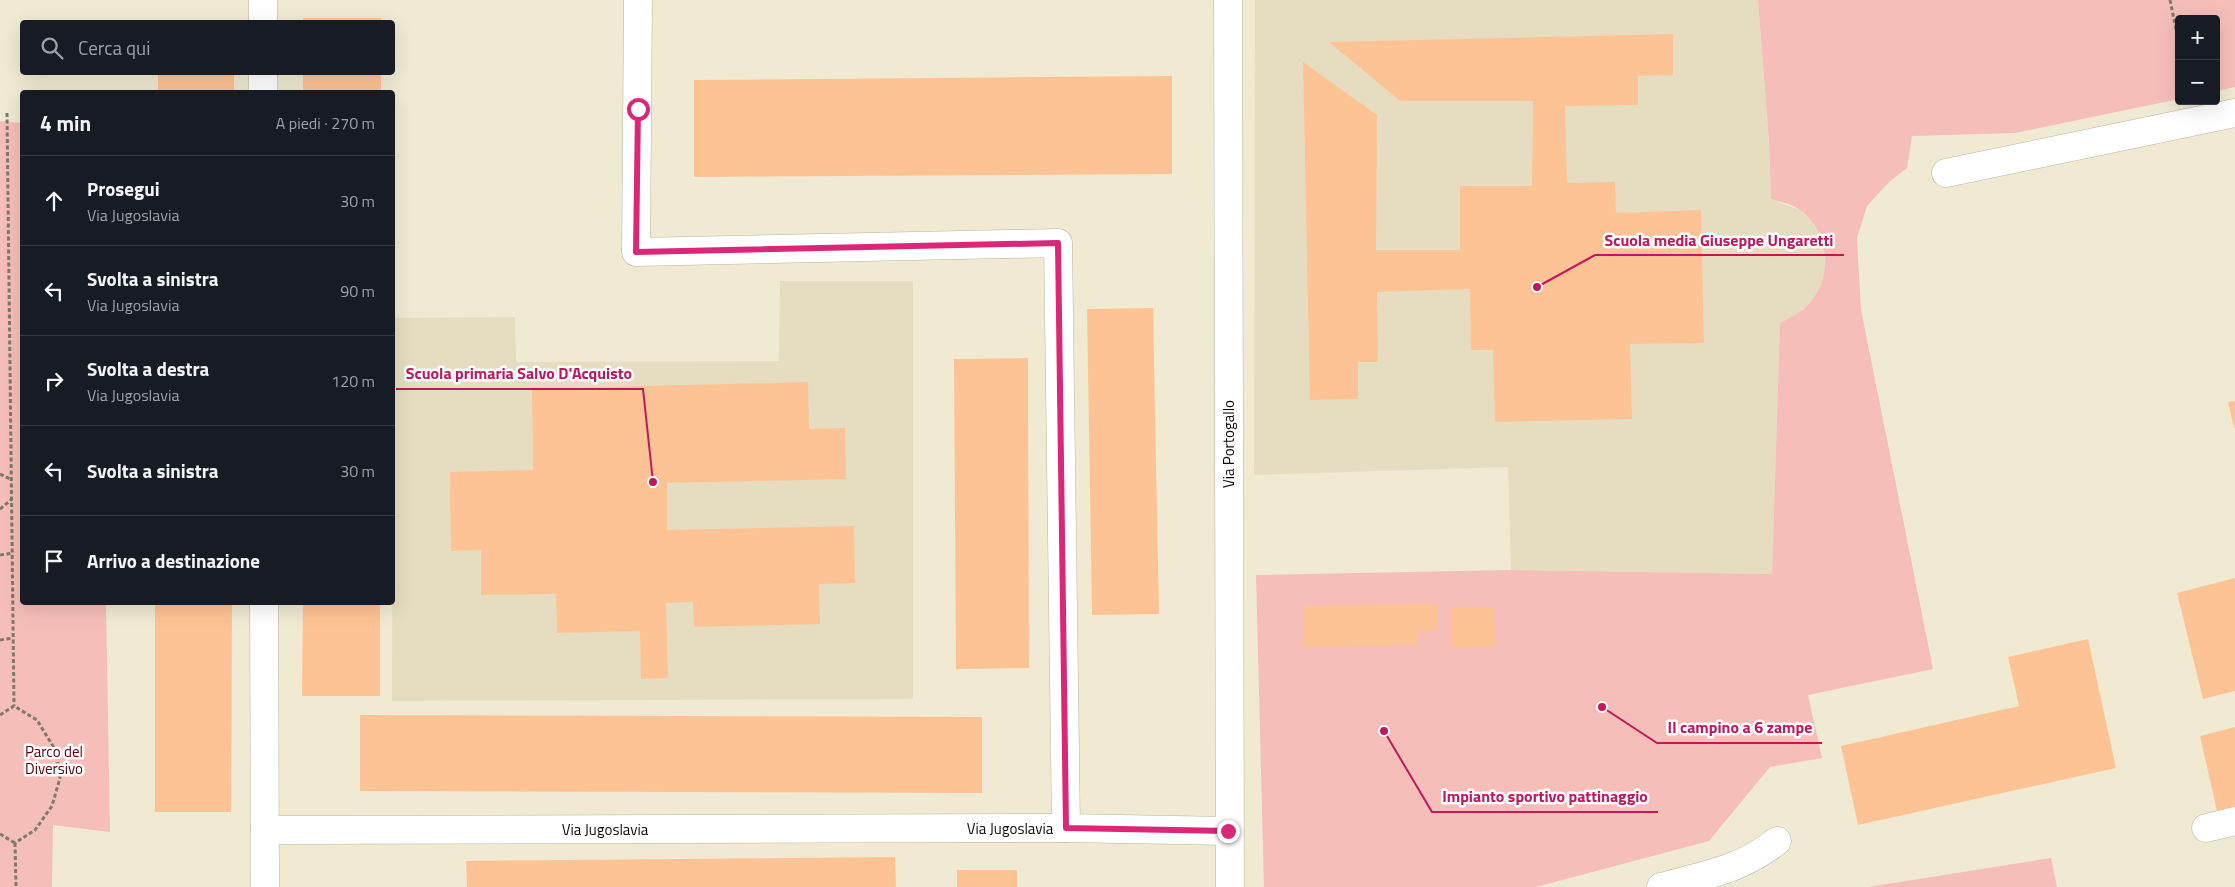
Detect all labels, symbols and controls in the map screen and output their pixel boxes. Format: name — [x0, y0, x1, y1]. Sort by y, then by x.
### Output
map controls — [2175, 15, 2220, 105]
button: + — [2175, 15, 2220, 60]
search box — [20, 20, 395, 75]
text: Cerca qui — [78, 33, 150, 62]
icon: search — [38, 34, 66, 62]
button: − — [2175, 60, 2220, 105]
route start — [627, 98, 650, 121]
text: 4 min — [40, 107, 91, 139]
text: A piedi · 270 m — [276, 111, 375, 135]
text: Prosegui — [87, 174, 160, 203]
icon: ahead — [40, 187, 68, 215]
text: 30 m — [340, 189, 375, 213]
text: Via Jugoslavia — [87, 203, 179, 227]
callout: Scuola media Giuseppe Ungaretti — [1595, 224, 1844, 255]
text: Scuola media Giuseppe Ungaretti — [1605, 228, 1833, 252]
text: Svolta a sinistra — [87, 264, 218, 293]
icon: left — [40, 277, 68, 305]
text: 90 m — [340, 279, 375, 303]
text: Via Jugoslavia — [87, 293, 179, 317]
text: Svolta a destra — [87, 354, 209, 383]
callout: Scuola primaria Salvo D'Acquisto — [396, 358, 643, 389]
text: Scuola primaria Salvo D'Acquisto — [406, 361, 632, 385]
icon: right — [40, 367, 68, 395]
text: 120 m — [331, 369, 375, 393]
text: Via Jugoslavia — [87, 383, 179, 407]
street label: Via Portogallo — [1217, 400, 1240, 488]
text: Svolta a sinistra — [87, 456, 218, 485]
icon: left — [40, 457, 68, 485]
text: 30 m — [340, 459, 375, 483]
text: Arrivo a destinazione — [87, 546, 260, 575]
icon: arrive — [40, 547, 68, 575]
callout: Il campino a 6 zampe — [1657, 712, 1822, 743]
text: Il campino a 6 zampe — [1668, 715, 1812, 739]
park label: Parco del Diversivo — [25, 740, 83, 780]
callout: Impianto sportivo pattinaggio — [1432, 781, 1658, 812]
text: Impianto sportivo pattinaggio — [1442, 784, 1648, 808]
street label: Via Jugoslavia — [967, 817, 1054, 840]
street label: Via Jugoslavia — [562, 818, 649, 841]
route end — [1217, 820, 1240, 843]

